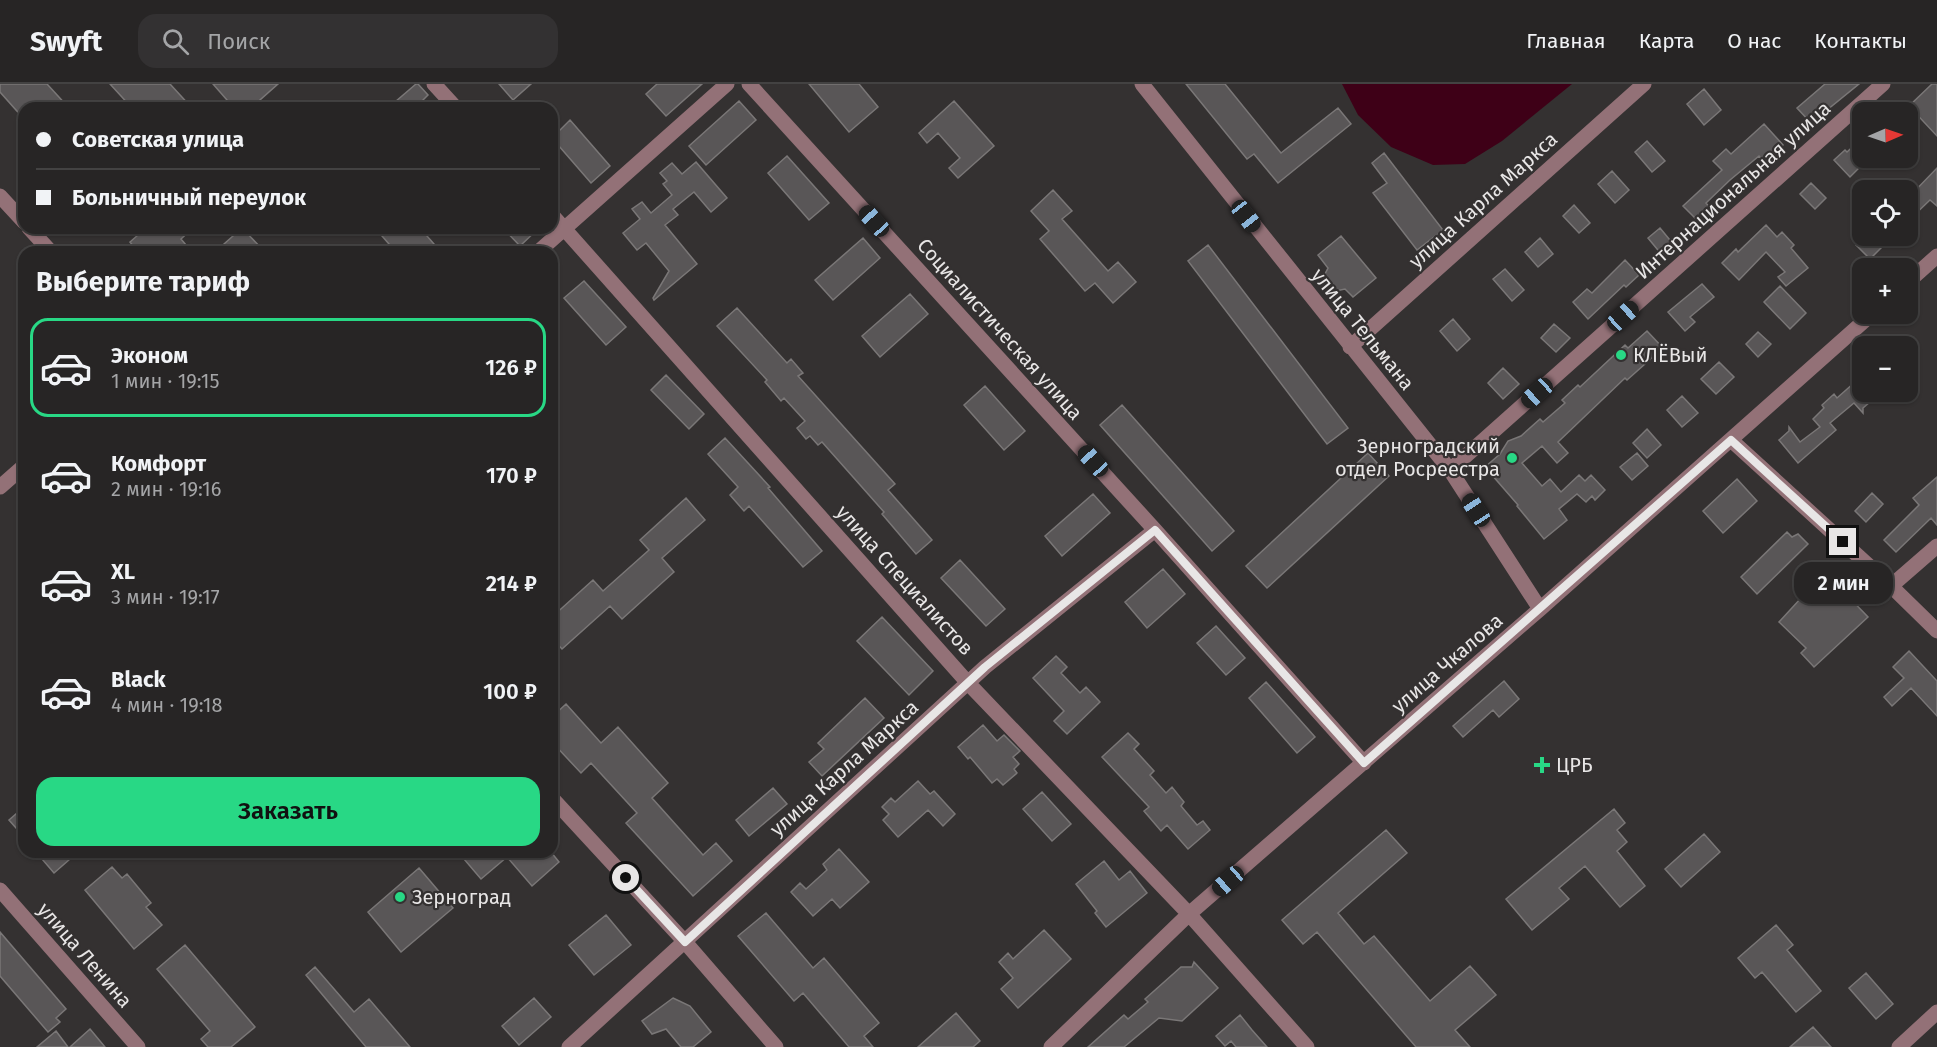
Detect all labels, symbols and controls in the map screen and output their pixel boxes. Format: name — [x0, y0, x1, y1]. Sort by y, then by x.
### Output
search box — [138, 14, 558, 68]
text: Swyft — [30, 25, 102, 58]
icon: search — [159, 25, 192, 58]
text: Поиск — [207, 28, 270, 55]
text: Главная — [1526, 28, 1606, 54]
text: Карта — [1639, 28, 1694, 54]
text: О нас — [1727, 28, 1781, 54]
text: Контакты — [1814, 28, 1907, 54]
street label: Интернациональная улица — [1630, 96, 1836, 284]
north arrow — [1852, 102, 1918, 168]
map controls — [1852, 102, 1918, 402]
text: Советская улица — [72, 126, 244, 153]
street label: улица Карла Маркса — [1404, 127, 1562, 273]
button: locate — [1852, 180, 1918, 246]
text: Больничный переулок — [72, 184, 306, 211]
car — [1228, 196, 1264, 236]
car — [855, 202, 893, 240]
street label: Социалистическая улица — [912, 233, 1088, 425]
button: + — [1852, 258, 1918, 324]
street label: улица Тельмана — [1307, 263, 1419, 395]
text: Выберите тариф — [36, 266, 250, 298]
car — [1604, 297, 1642, 335]
button: − — [1852, 336, 1918, 402]
icon: car — [39, 341, 93, 395]
text: Эконом — [111, 342, 188, 369]
place label: КЛЁВый — [1633, 343, 1708, 367]
marker: КЛЁВый — [1614, 348, 1628, 362]
text: 126 ₽ — [485, 354, 537, 381]
text: 1 мин · 19:15 — [111, 369, 219, 393]
car — [1518, 374, 1556, 412]
place label: Зерноградский отдел Росреестра — [1335, 434, 1500, 481]
car — [1074, 442, 1112, 480]
icon: car — [39, 449, 93, 503]
text: Комфорт — [111, 450, 206, 477]
marker: Зерноградский отдел Росреестра — [1505, 451, 1519, 465]
text: 170 ₽ — [486, 462, 537, 489]
text: 2 мин · 19:16 — [111, 477, 221, 501]
car — [1459, 490, 1493, 530]
street label: улица Специалистов — [831, 500, 979, 660]
route end — [1829, 528, 1856, 555]
icon: car — [39, 557, 93, 611]
text: XL — [111, 558, 135, 585]
callout: 2 мин — [1794, 563, 1892, 605]
text: 214 ₽ — [486, 570, 537, 597]
text: 2 мин — [1817, 571, 1870, 595]
text: 3 мин · 19:17 — [111, 585, 220, 609]
street label: улица Чкалова — [1387, 608, 1507, 718]
icon: car — [39, 665, 93, 719]
text: Black — [111, 666, 166, 693]
text: 100 ₽ — [483, 678, 537, 705]
text: 4 мин · 19:18 — [111, 693, 222, 717]
street label: улица Карла Маркса — [765, 695, 923, 841]
place label: ЦРБ — [1556, 753, 1593, 777]
marker: ЦРБ — [1533, 756, 1551, 774]
button: Заказать — [36, 777, 540, 846]
car — [1209, 862, 1247, 900]
route start — [612, 864, 639, 891]
place label: Зерноград — [412, 885, 511, 909]
marker: Зерноград — [393, 890, 407, 904]
street label: улица Ленина — [33, 897, 137, 1013]

